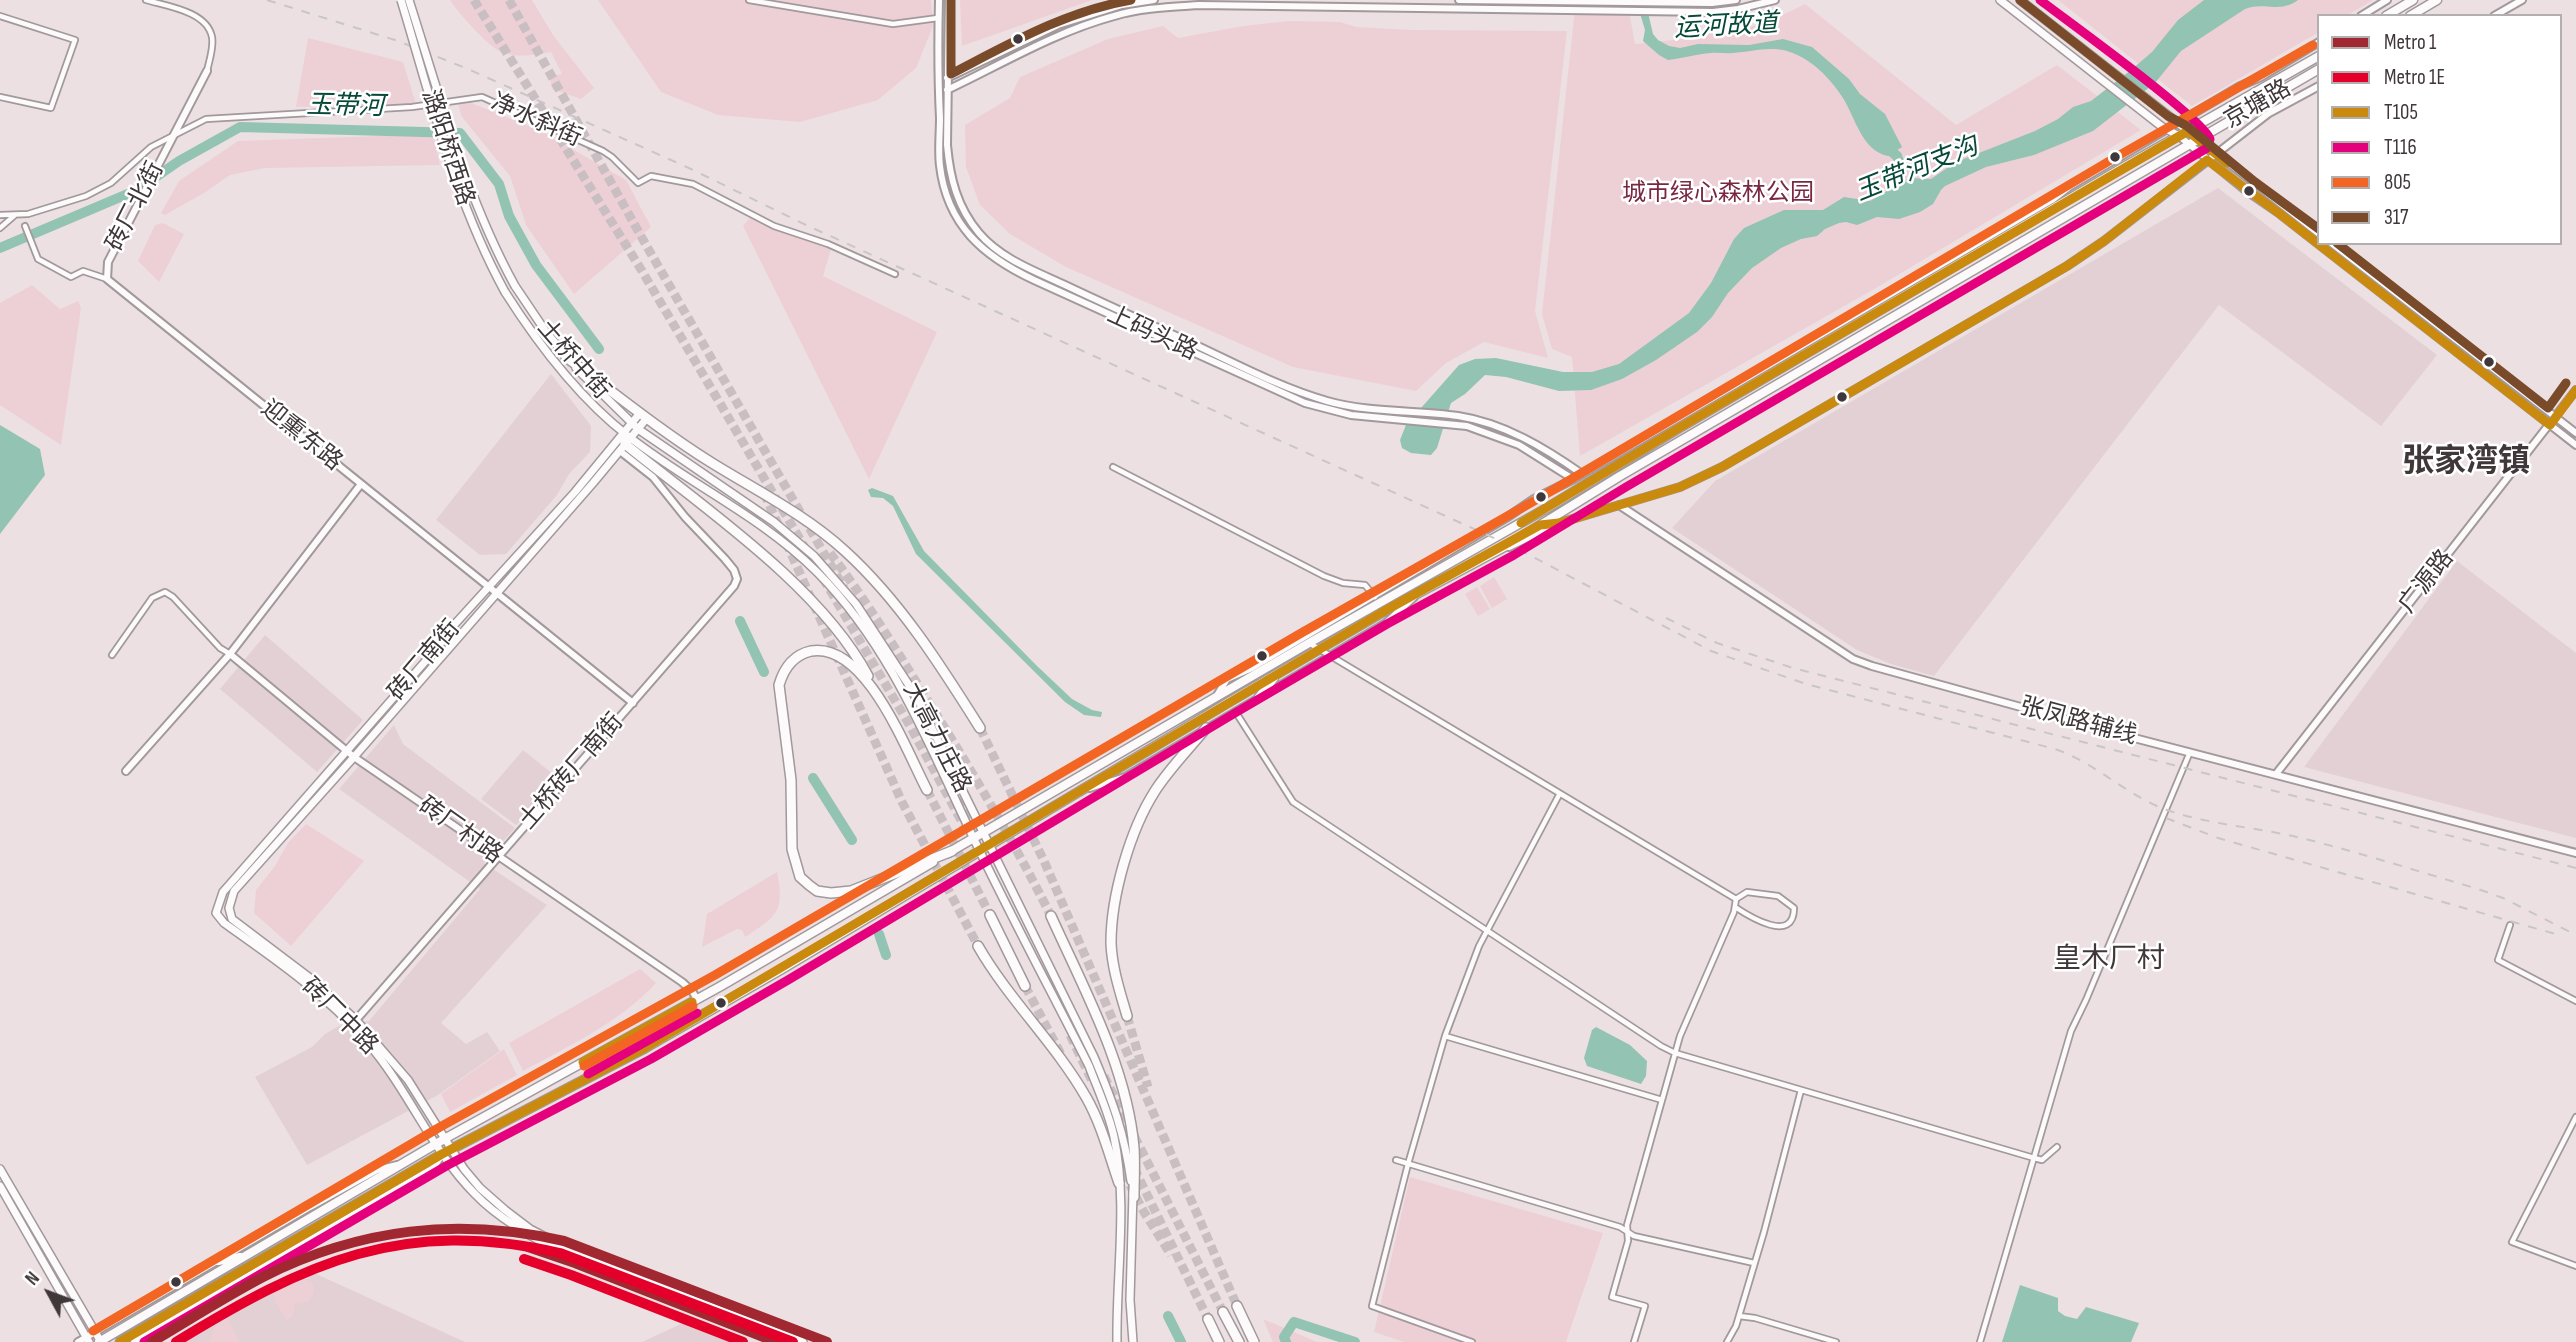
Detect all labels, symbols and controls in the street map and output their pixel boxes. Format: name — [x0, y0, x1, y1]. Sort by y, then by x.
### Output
water label: 运河故道 — [1673, 9, 1779, 45]
legend — [2317, 14, 2562, 245]
text: Metro 1 — [2384, 30, 2436, 55]
unlabelled marker — [1011, 32, 1025, 46]
text: Metro 1E — [2384, 65, 2445, 90]
street label: 京塘路 — [2220, 75, 2296, 135]
street label: 潞阳桥西路 — [415, 86, 479, 210]
street label: 净水斜街 — [486, 88, 586, 154]
water label: 玉带河 — [306, 91, 384, 123]
text: T105 — [2384, 100, 2418, 125]
water label: 玉带河支沟 — [1851, 131, 1983, 209]
text: T116 — [2384, 135, 2417, 160]
unlabelled marker — [2108, 150, 2122, 164]
street label: 砖厂北街 — [101, 158, 171, 256]
text: 805 — [2384, 170, 2411, 195]
park label: 城市绿心森林公园 — [1622, 180, 1814, 208]
unlabelled marker — [2242, 184, 2256, 198]
text: 317 — [2384, 205, 2409, 230]
street label: 上码头路 — [1102, 301, 1202, 367]
street label: 土桥中街 — [531, 314, 615, 406]
unlabelled marker — [2482, 355, 2496, 369]
unlabelled marker — [1835, 390, 1849, 404]
street label: 迎熏东路 — [255, 395, 347, 477]
district label: 张家湾镇 — [2402, 444, 2530, 482]
unlabelled marker — [1534, 490, 1548, 504]
street label: 广源路 — [2393, 545, 2461, 619]
street label: 砖厂南街 — [383, 615, 467, 707]
unlabelled marker — [1255, 649, 1269, 663]
street label: 大高力庄路 — [896, 678, 976, 798]
street label: 张凤路辅线 — [2016, 693, 2140, 751]
street label: 土桥砖厂南街 — [514, 708, 630, 836]
street label: 砖厂村路 — [412, 792, 508, 870]
district label: 皇木厂村 — [2053, 943, 2165, 977]
street label: 砖厂中路 — [295, 973, 383, 1061]
unlabelled marker — [714, 996, 728, 1010]
north arrow — [14, 1258, 84, 1328]
text: N — [21, 1268, 45, 1290]
unlabelled marker — [169, 1275, 183, 1289]

